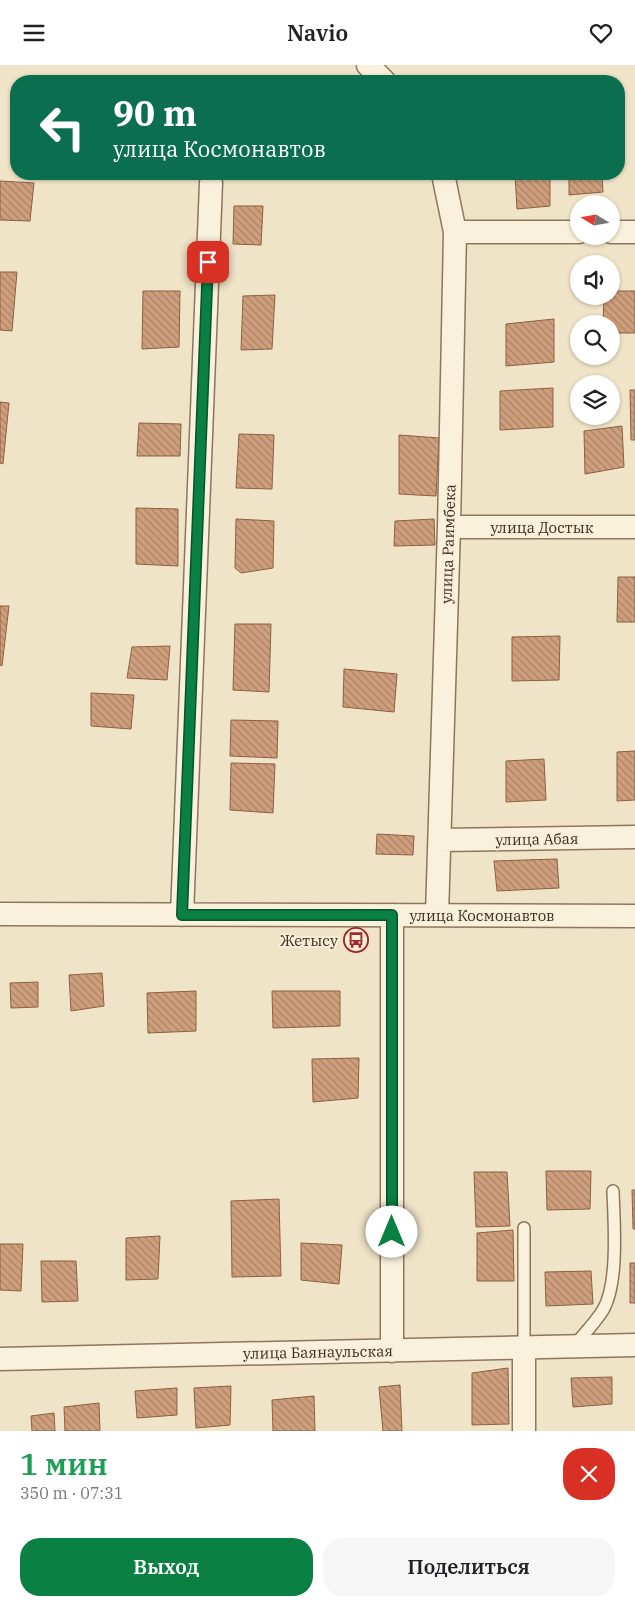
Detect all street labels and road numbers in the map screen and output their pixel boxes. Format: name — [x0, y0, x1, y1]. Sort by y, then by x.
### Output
street label: улица Раимбека — [436, 484, 460, 604]
street label: улица Достык — [491, 518, 594, 537]
street label: улица Абая — [495, 829, 579, 849]
street label: улица Космонавтов — [409, 906, 555, 925]
street label: улица Баянаульская — [243, 1341, 393, 1363]

